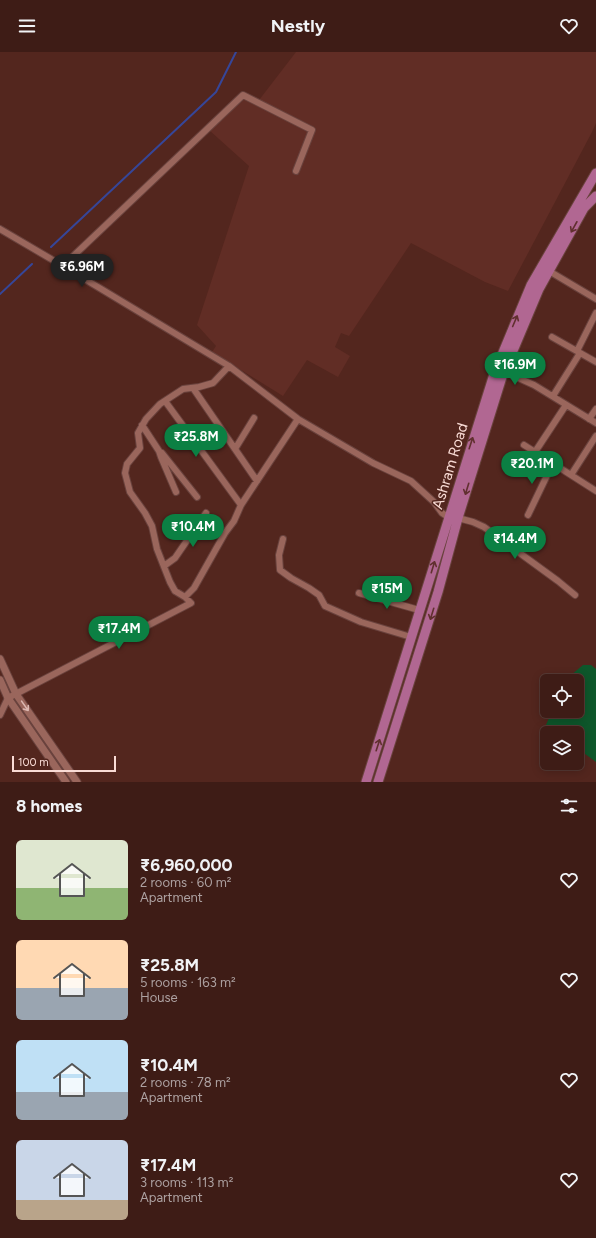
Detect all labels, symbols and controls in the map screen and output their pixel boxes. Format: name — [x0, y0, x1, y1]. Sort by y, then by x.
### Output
icon: menu — [16, 15, 38, 37]
text: Nestly — [271, 15, 325, 37]
icon: heart — [558, 15, 580, 37]
one-way arrow — [569, 221, 577, 233]
pin: ₹6.96M — [49, 254, 115, 288]
text: ₹6.96M — [60, 259, 104, 274]
one-way arrow — [512, 315, 519, 327]
pin: ₹16.9M — [482, 352, 548, 386]
text: ₹16.9M — [494, 357, 536, 372]
street label: Ashram Road — [428, 421, 472, 511]
pin: ₹25.8M — [163, 424, 229, 458]
text: ₹25.8M — [173, 429, 219, 444]
one-way arrow — [468, 437, 475, 450]
pin: ₹20.1M — [499, 451, 565, 485]
text: ₹20.1M — [510, 456, 554, 471]
one-way arrow — [463, 483, 470, 496]
pin: ₹10.4M — [160, 514, 226, 548]
text: ₹10.4M — [171, 519, 215, 534]
pin: ₹14.4M — [482, 526, 548, 560]
text: ₹14.4M — [493, 531, 537, 546]
one-way arrow — [430, 561, 437, 574]
pin: ₹15M — [363, 576, 411, 610]
text: ₹15M — [371, 581, 403, 596]
one-way arrow — [427, 608, 435, 620]
pin: ₹17.4M — [86, 616, 152, 650]
text: ₹17.4M — [97, 621, 141, 636]
map controls — [540, 674, 584, 770]
button: locate — [540, 674, 584, 718]
one-way arrow — [21, 700, 29, 711]
button: layers — [540, 726, 584, 770]
one-way arrow — [375, 739, 382, 752]
scale bar — [12, 754, 116, 773]
text: 100 m — [18, 756, 49, 769]
icon: filters — [558, 795, 580, 817]
text: 8 homes — [16, 796, 82, 816]
text: ₹6,960,000 — [140, 855, 233, 875]
icon: home — [48, 856, 96, 904]
icon: heart — [558, 869, 580, 891]
text: 2 rooms · 60 m² — [140, 875, 231, 890]
text: Apartment — [140, 890, 203, 905]
text: ₹25.8M — [140, 955, 199, 975]
icon: home — [48, 956, 96, 1004]
icon: heart — [558, 969, 580, 991]
text: 5 rooms · 163 m² — [140, 975, 236, 990]
text: House — [140, 990, 178, 1005]
text: ₹10.4M — [140, 1055, 198, 1075]
icon: home — [48, 1056, 96, 1104]
icon: heart — [558, 1069, 580, 1091]
text: 2 rooms · 78 m² — [140, 1075, 231, 1090]
text: Apartment — [140, 1090, 203, 1105]
text: ₹17.4M — [140, 1155, 196, 1175]
icon: home — [48, 1156, 96, 1204]
icon: heart — [558, 1169, 580, 1191]
text: 3 rooms · 113 m² — [140, 1175, 233, 1190]
text: Apartment — [140, 1190, 203, 1205]

